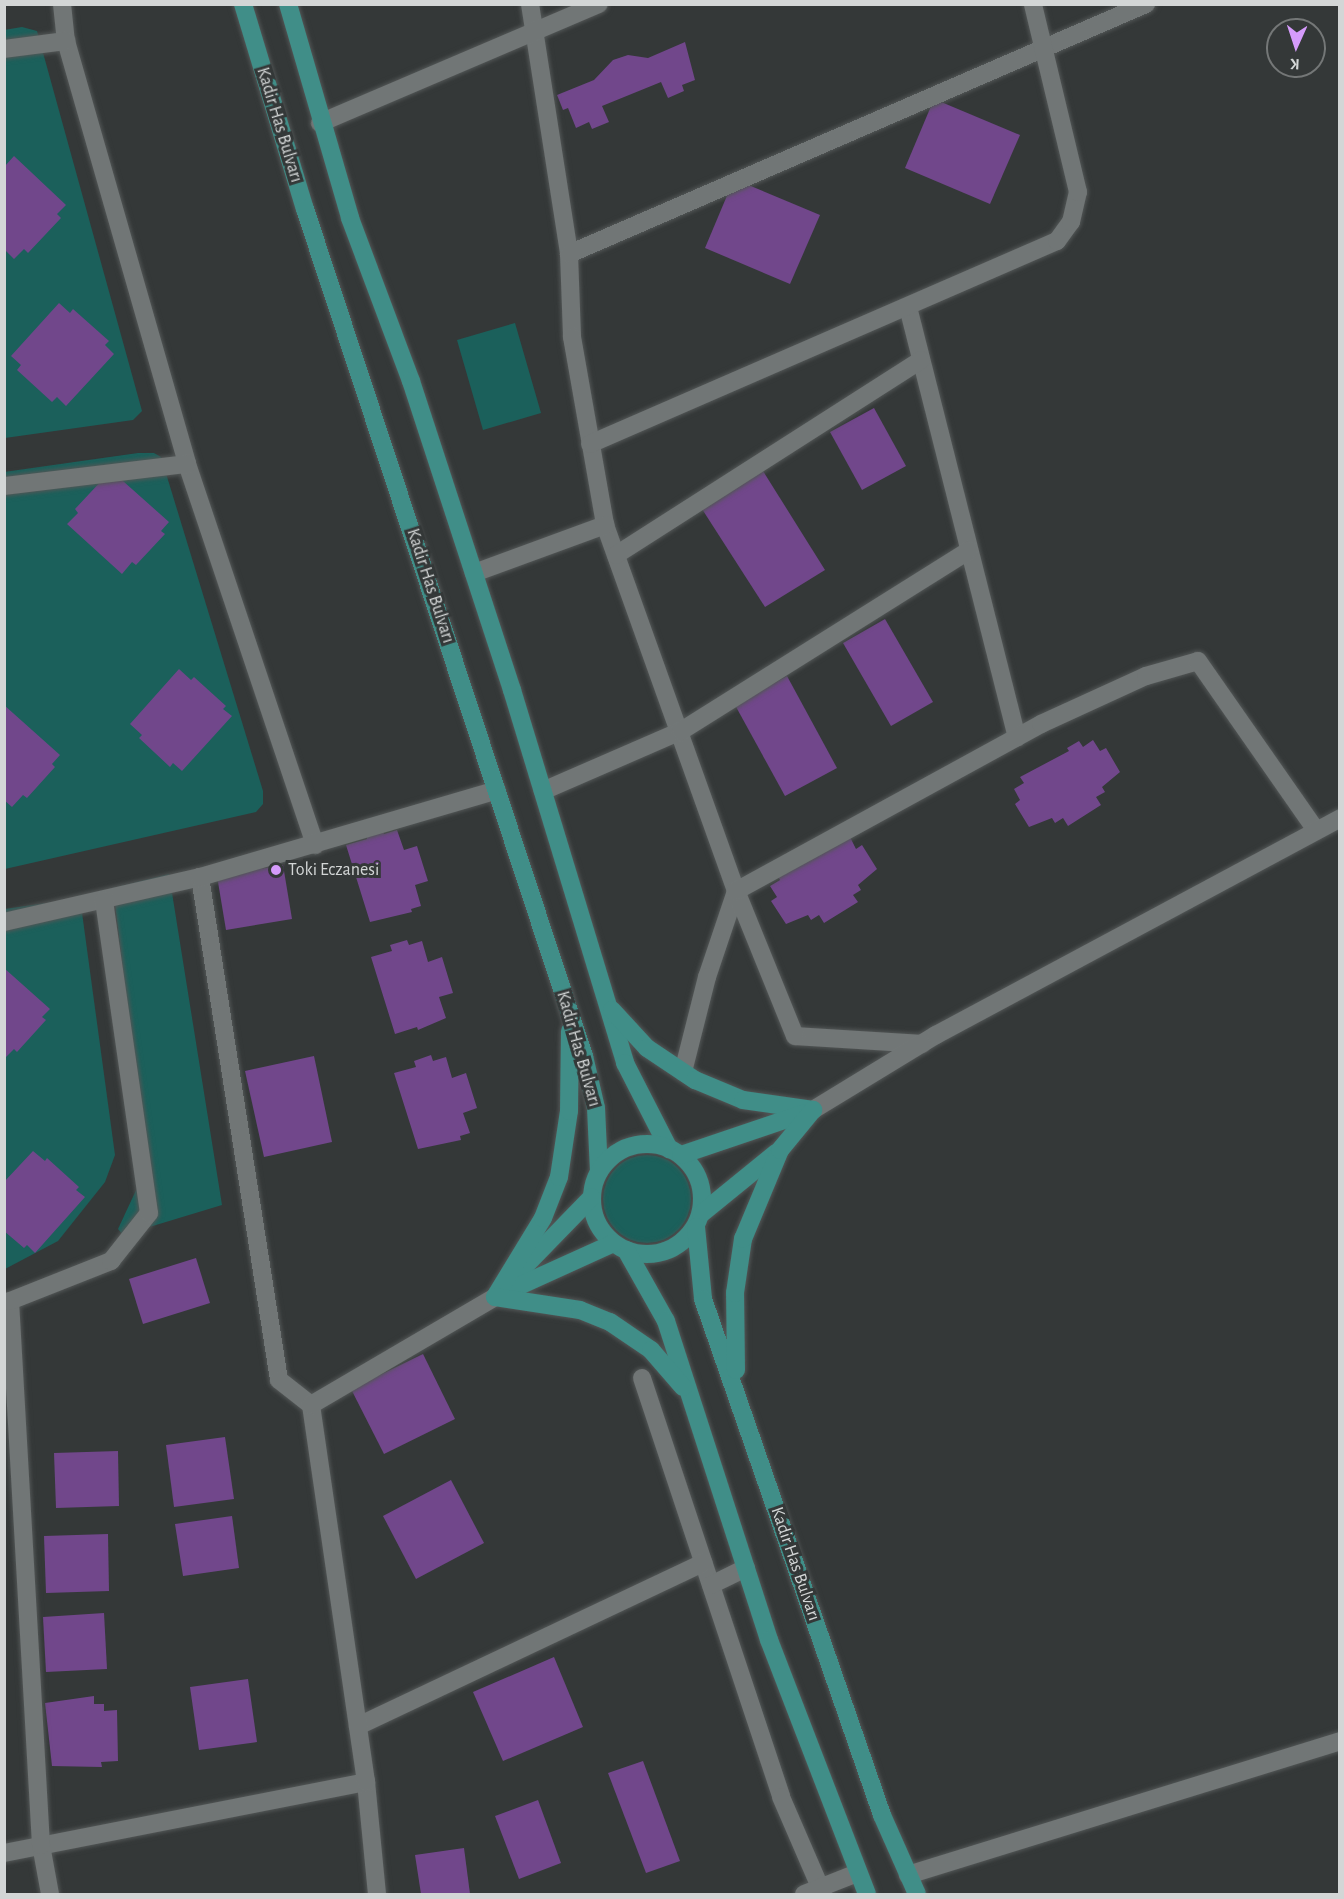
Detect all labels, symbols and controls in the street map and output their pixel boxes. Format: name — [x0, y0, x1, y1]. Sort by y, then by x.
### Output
north arrow — [1266, 18, 1326, 78]
text: K — [1290, 56, 1300, 72]
street label: Kadir Has Bulvarı — [251, 65, 307, 185]
street label: Kadir Has Bulvarı — [401, 526, 459, 646]
place label: Toki Eczanesi — [288, 859, 379, 881]
marker: Toki Eczanesi — [269, 863, 283, 877]
street label: Kadir Has Bulvarı — [551, 989, 605, 1109]
street label: Kadir Has Bulvarı — [765, 1504, 825, 1624]

